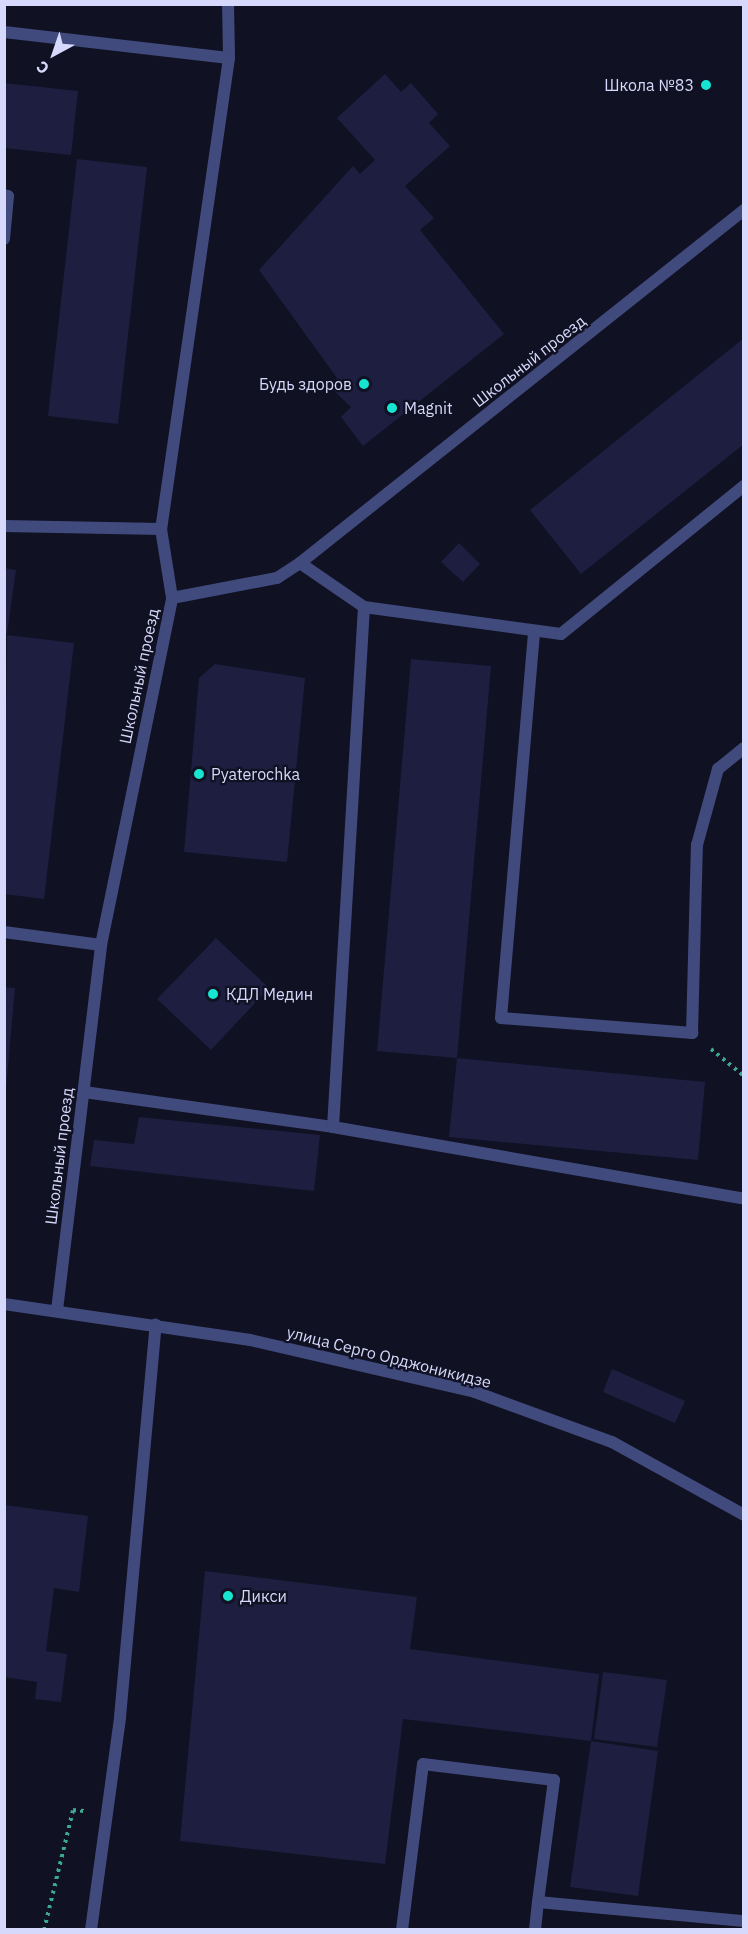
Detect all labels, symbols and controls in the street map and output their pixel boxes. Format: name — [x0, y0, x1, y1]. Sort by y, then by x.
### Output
north arrow — [24, 24, 84, 84]
text: С — [32, 57, 53, 79]
place label: Школа №83 — [604, 75, 694, 95]
marker: Школа №83 — [699, 78, 713, 92]
street label: Школьный проезд — [469, 311, 589, 411]
place label: Будь здоров — [259, 374, 352, 394]
marker: Будь здоров — [357, 377, 371, 391]
place label: Magnit — [404, 398, 453, 418]
marker: Magnit — [385, 401, 399, 415]
street label: Школьный проезд — [115, 606, 163, 746]
place label: Pyaterochka — [211, 764, 300, 784]
marker: Pyaterochka — [192, 767, 206, 781]
place label: КДЛ Медин — [226, 984, 313, 1004]
marker: КДЛ Медин — [204, 985, 222, 1003]
street label: Школьный проезд — [41, 1086, 77, 1226]
street label: улица Серго Орджоникидзе — [285, 1322, 493, 1392]
place label: Дикси — [240, 1586, 287, 1606]
marker: Дикси — [221, 1589, 235, 1603]

